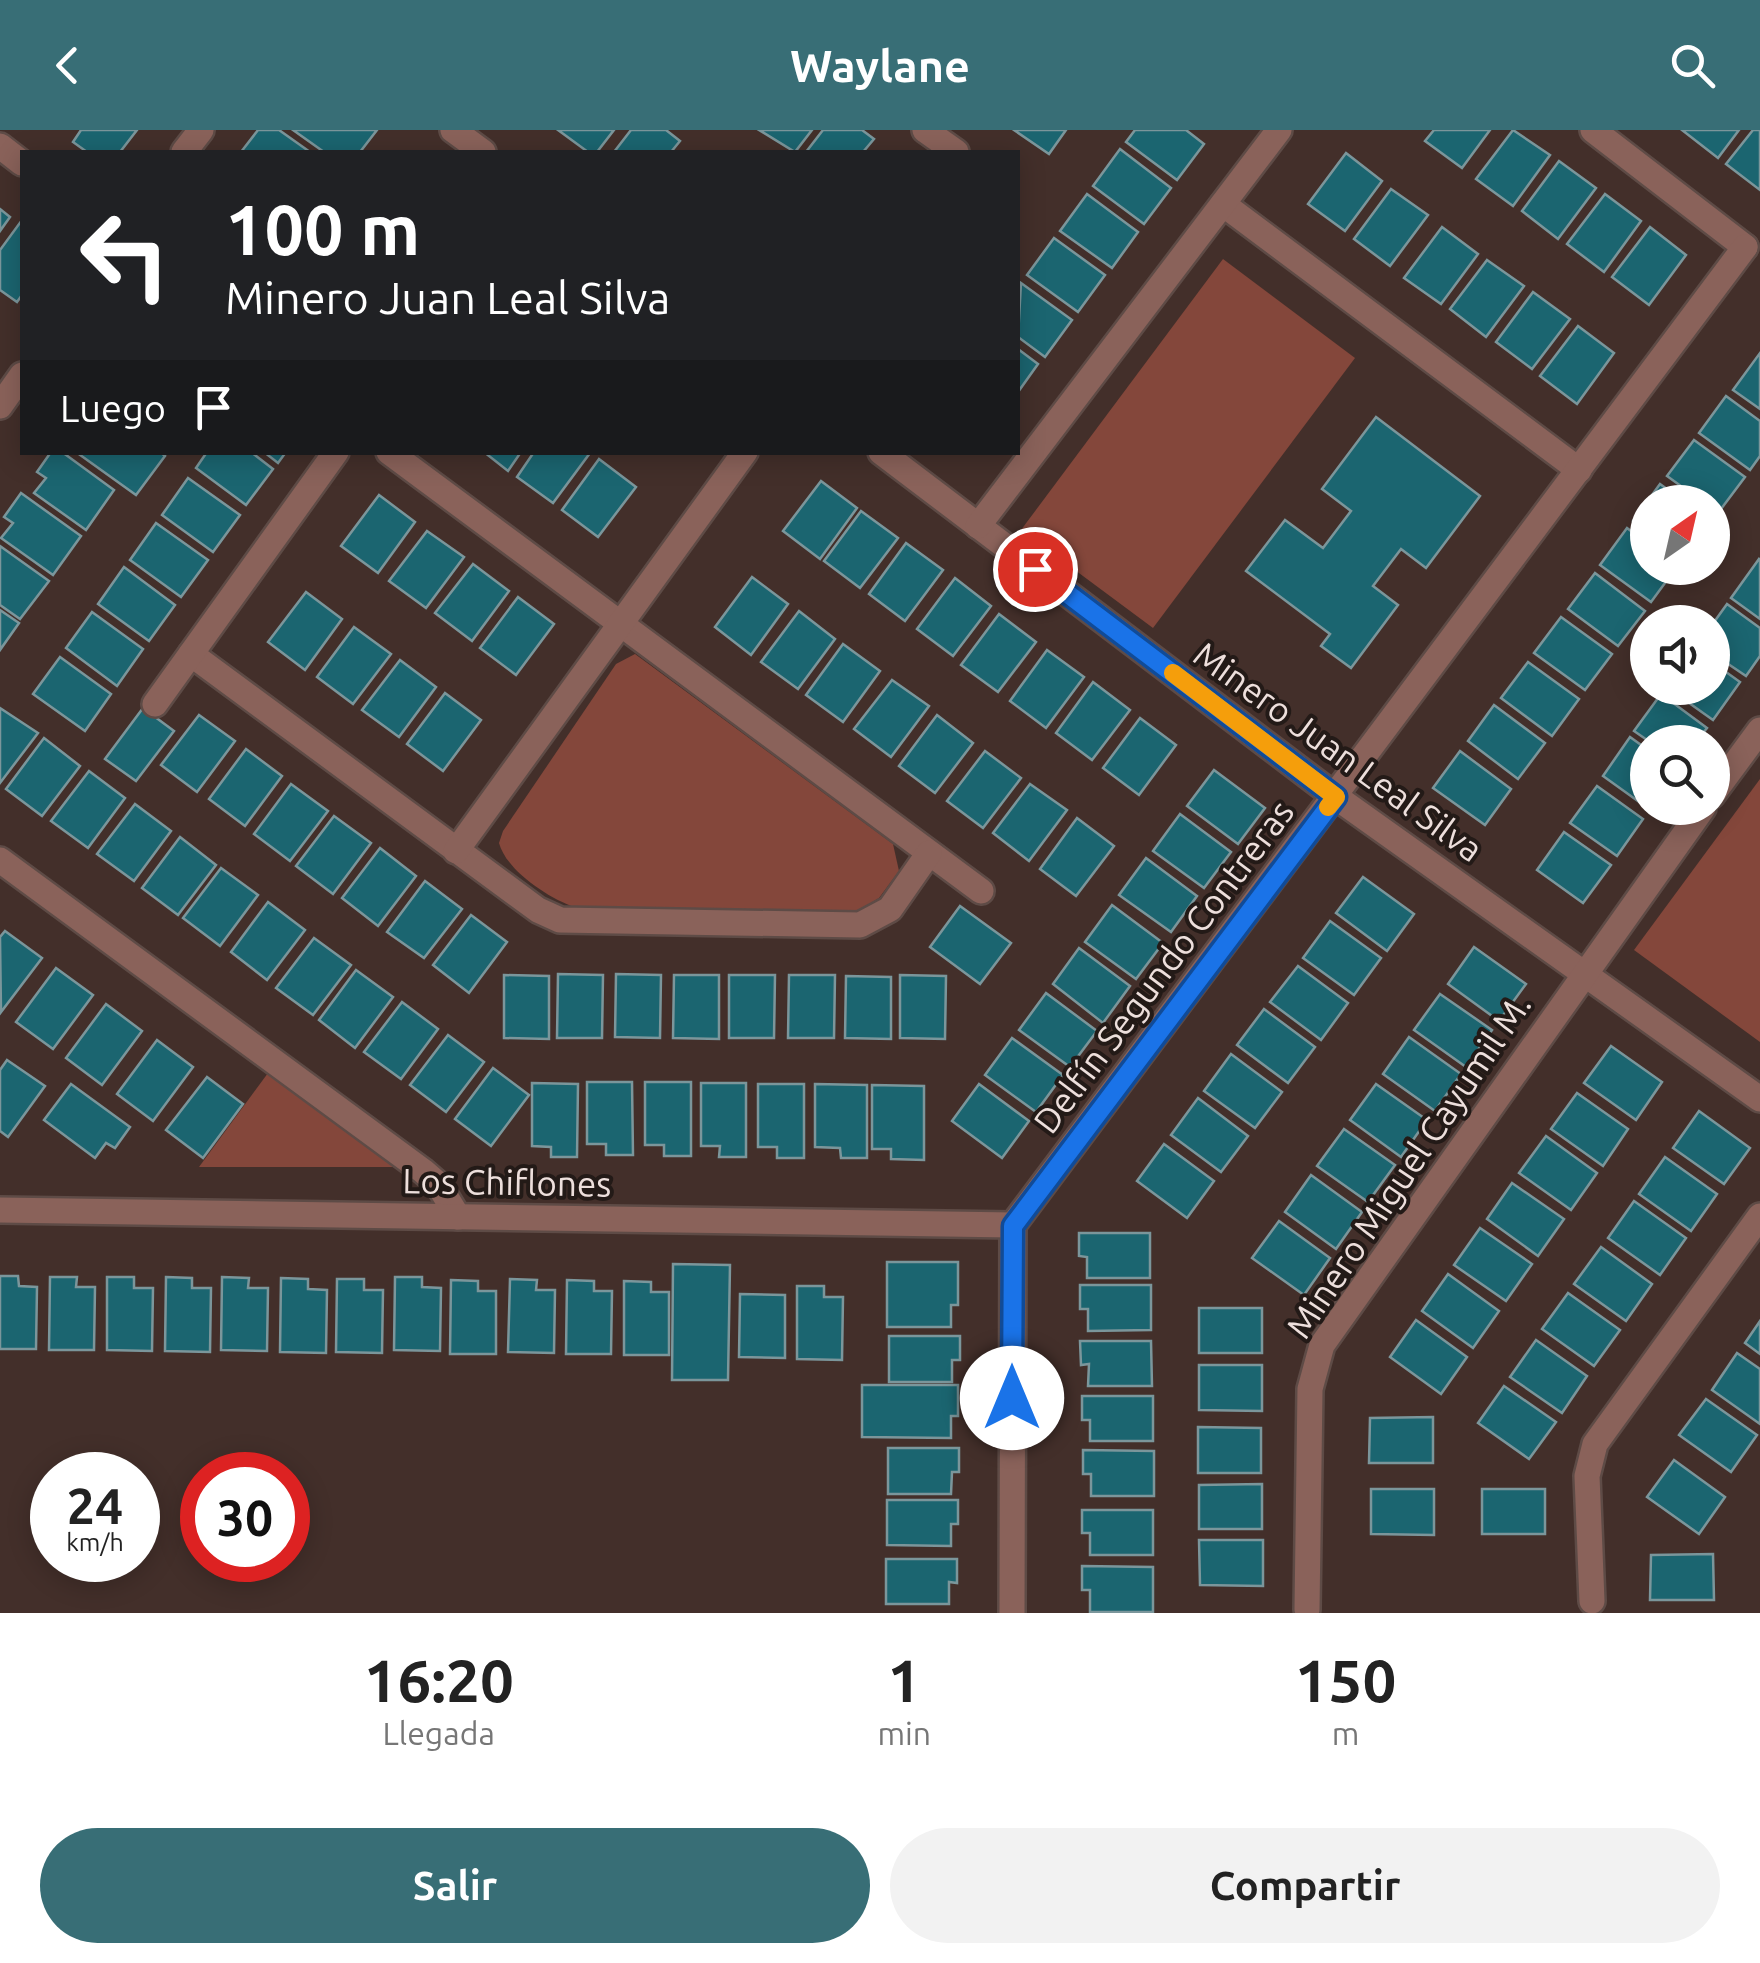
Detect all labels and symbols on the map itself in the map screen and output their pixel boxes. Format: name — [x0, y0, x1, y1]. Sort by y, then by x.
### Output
north arrow — [1630, 485, 1730, 585]
pin — [993, 527, 1078, 612]
street label: Minero Juan Leal Silva — [1187, 633, 1490, 869]
street label: Delfín Segundo Contreras — [1025, 792, 1301, 1140]
street label: Minero Miguel Cayumil M. — [1278, 986, 1538, 1345]
street label: Los Chiflones — [402, 1160, 612, 1204]
position arrow — [960, 1346, 1064, 1450]
speed limit sign: 30 — [180, 1452, 310, 1582]

